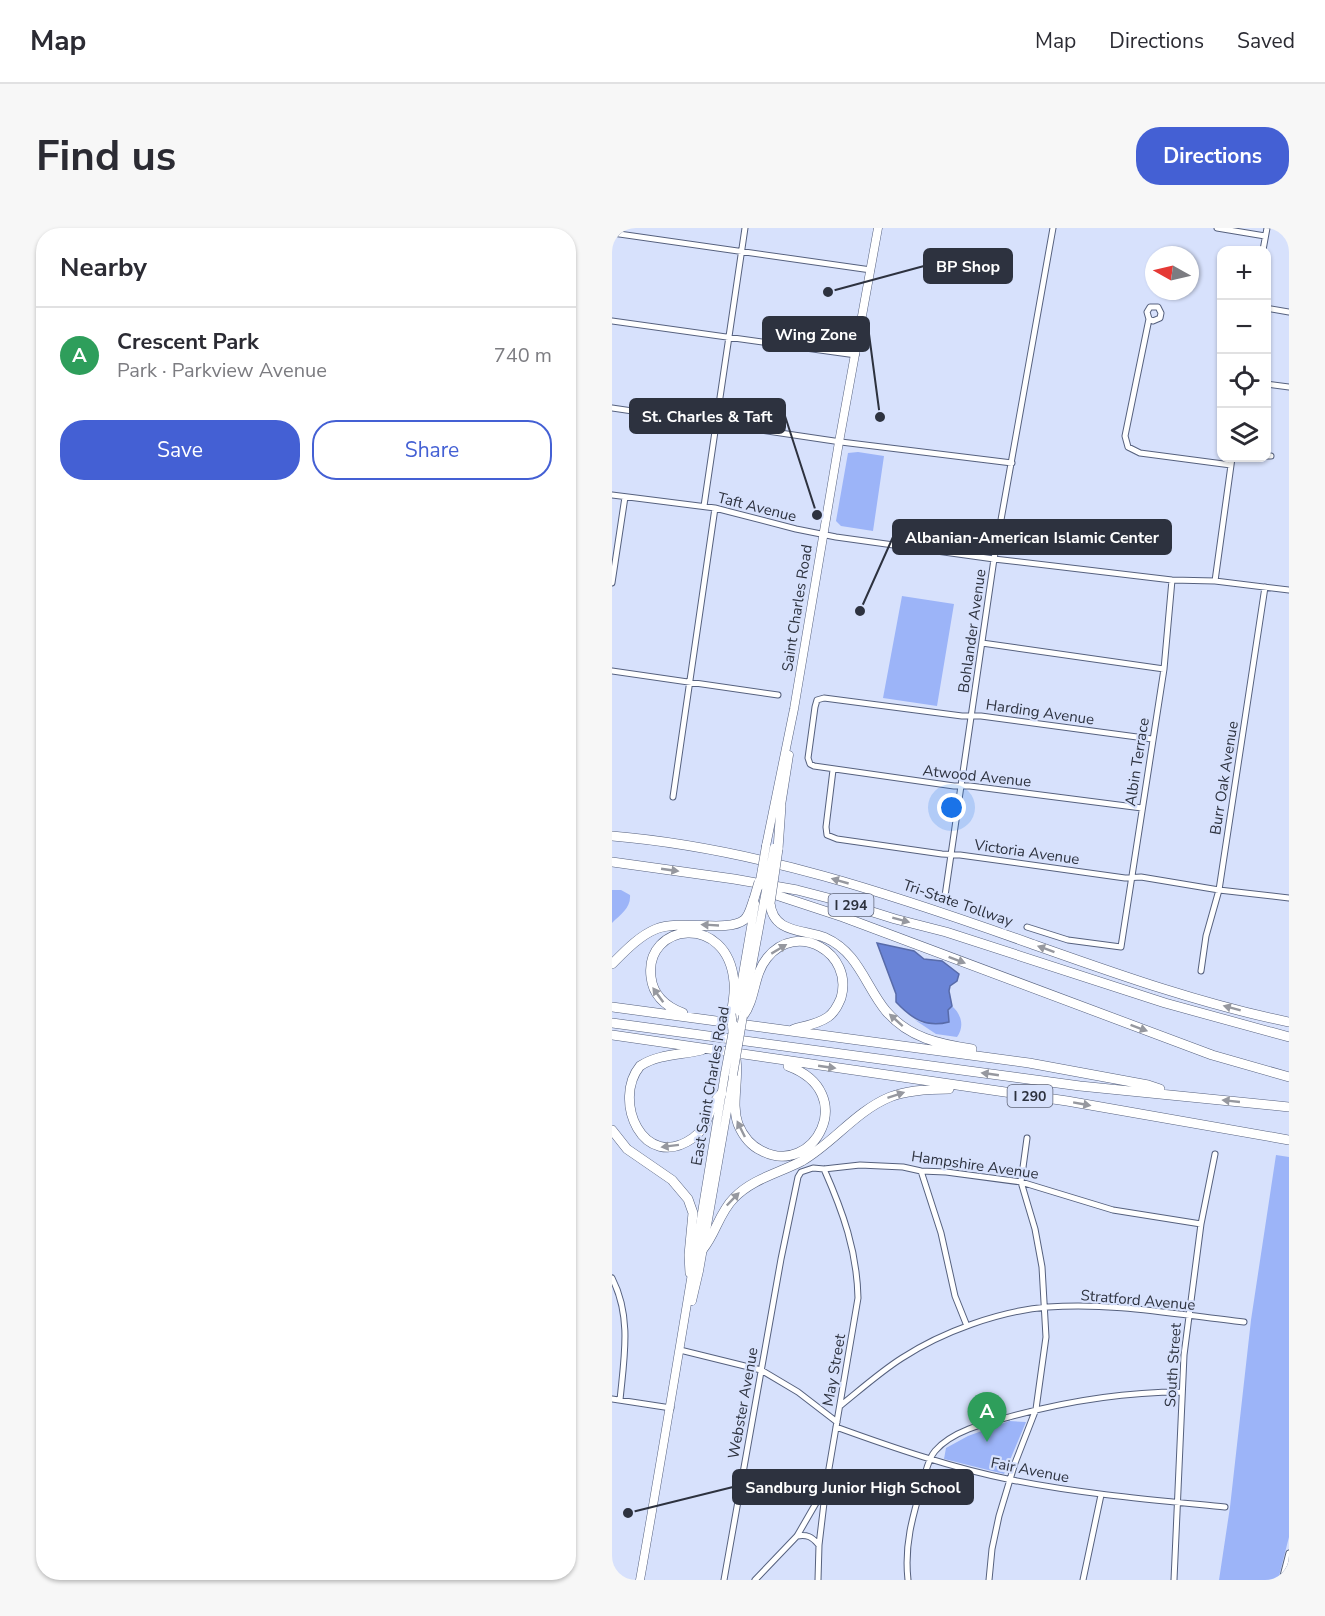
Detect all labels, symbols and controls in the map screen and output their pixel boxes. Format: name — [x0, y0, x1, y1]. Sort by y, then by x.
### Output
text: Map — [30, 22, 86, 60]
text: Map — [1035, 27, 1076, 55]
text: Directions — [1109, 27, 1204, 55]
text: Saved — [1237, 27, 1295, 55]
button: Directions — [1136, 127, 1289, 185]
text: Find us — [36, 128, 176, 185]
north arrow — [1145, 246, 1199, 300]
map controls — [1217, 246, 1271, 462]
button: + — [1217, 246, 1271, 300]
callout: BP Shop — [924, 249, 1012, 283]
text: Nearby — [60, 250, 147, 285]
text: BP Shop — [936, 256, 1000, 278]
button: − — [1217, 300, 1271, 354]
callout: Wing Zone — [763, 317, 869, 351]
text: Wing Zone — [775, 324, 857, 346]
text: Crescent Park — [117, 327, 259, 357]
text: A — [72, 342, 87, 369]
text: 740 m — [494, 342, 552, 369]
button: locate — [1217, 354, 1271, 408]
text: Park · Parkview Avenue — [117, 357, 327, 384]
callout: St. Charles & Taft — [630, 399, 785, 433]
text: St. Charles & Taft — [642, 406, 773, 428]
button: layers — [1217, 408, 1271, 462]
button: Save — [60, 420, 300, 480]
button: Share — [312, 420, 552, 480]
street label: Taft Avenue — [715, 488, 799, 526]
callout: Albanian-American Islamic Center — [893, 520, 1171, 554]
text: Albanian-American Islamic Center — [905, 527, 1160, 549]
street label: Saint Charles Road — [777, 543, 817, 673]
street label: Bohlander Avenue — [953, 568, 991, 694]
street label: Harding Avenue — [985, 695, 1095, 729]
street label: Albin Terrace — [1120, 716, 1154, 808]
street label: Burr Oak Avenue — [1205, 720, 1243, 836]
street label: Atwood Avenue — [922, 760, 1032, 792]
your location — [937, 793, 966, 822]
street label: Victoria Avenue — [972, 835, 1081, 869]
one-way arrow — [661, 865, 680, 874]
street label: Tri-State Tollway — [900, 875, 1016, 931]
one-way arrow — [831, 876, 849, 885]
road number: I 294 — [828, 894, 874, 916]
one-way arrow — [892, 916, 910, 926]
one-way arrow — [700, 920, 719, 929]
one-way arrow — [1037, 943, 1055, 953]
one-way arrow — [771, 944, 788, 954]
one-way arrow — [948, 955, 966, 965]
one-way arrow — [653, 987, 665, 1002]
one-way arrow — [1223, 1002, 1241, 1012]
street label: East Saint Charles Road — [686, 1005, 734, 1167]
one-way arrow — [889, 1014, 904, 1027]
one-way arrow — [1130, 1024, 1148, 1033]
one-way arrow — [818, 1063, 837, 1072]
one-way arrow — [980, 1070, 999, 1079]
road number: I 290 — [1008, 1085, 1052, 1107]
one-way arrow — [888, 1090, 906, 1100]
one-way arrow — [1222, 1096, 1241, 1106]
one-way arrow — [1073, 1099, 1092, 1108]
one-way arrow — [737, 1120, 746, 1137]
one-way arrow — [661, 1141, 680, 1150]
street label: Hampshire Avenue — [910, 1146, 1040, 1184]
one-way arrow — [726, 1193, 740, 1207]
street label: Stratford Avenue — [1080, 1285, 1196, 1315]
street label: South Street — [1160, 1321, 1186, 1408]
street label: May Street — [818, 1331, 850, 1408]
street label: Webster Avenue — [723, 1346, 763, 1460]
pin: A — [968, 1392, 1006, 1442]
street label: Fair Avenue — [989, 1453, 1071, 1487]
callout: Sandburg Junior High School — [733, 1470, 973, 1504]
text: Sandburg Junior High School — [745, 1477, 961, 1499]

